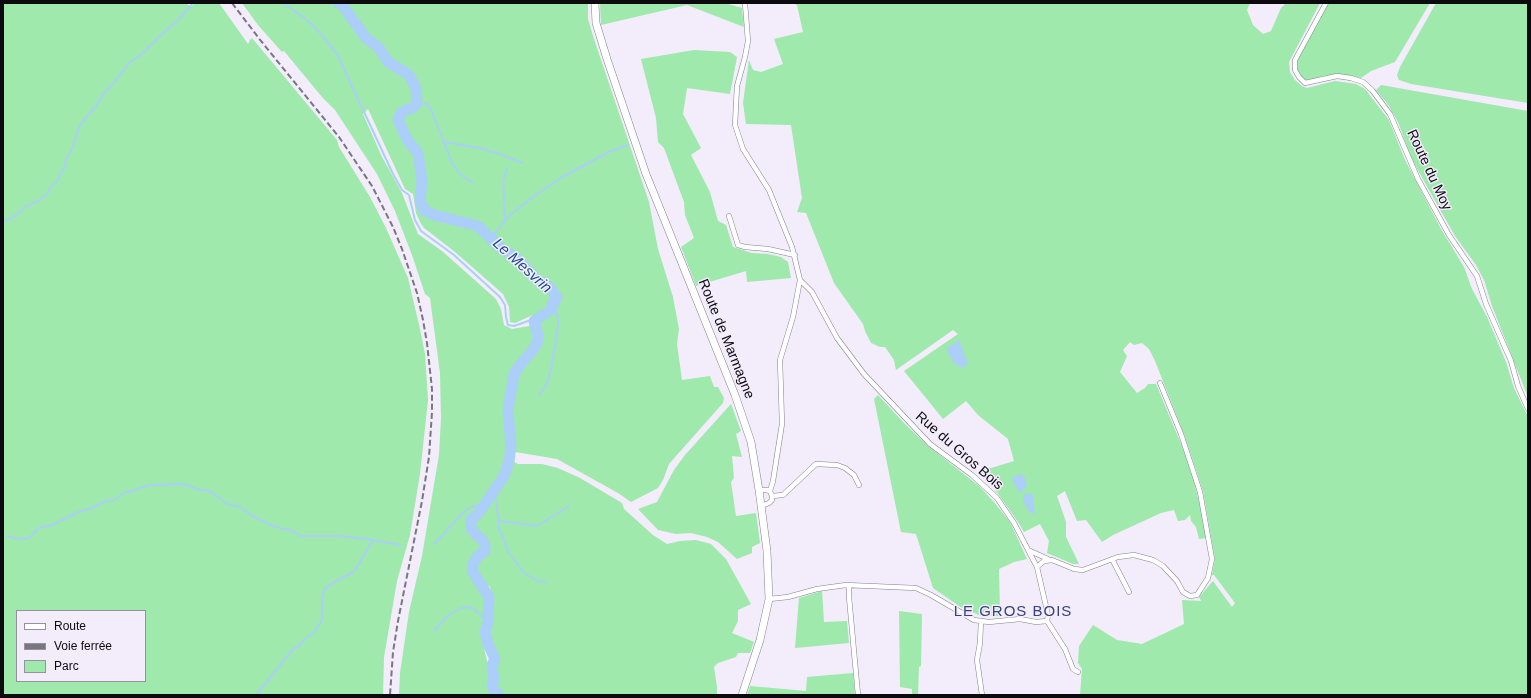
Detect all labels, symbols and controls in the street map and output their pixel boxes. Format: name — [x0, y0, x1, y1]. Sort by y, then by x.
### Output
street label: Route du Moy — [1403, 127, 1455, 213]
water label: Le Mesvrin — [489, 235, 555, 297]
street label: Route de Marmagne — [694, 277, 758, 401]
street label: Rue du Gros Bois — [912, 408, 1006, 494]
district label: LE GROS BOIS — [954, 603, 1072, 621]
legend — [16, 610, 146, 682]
text: Route — [54, 619, 86, 633]
text: Voie ferrée — [54, 639, 112, 653]
text: Parc — [54, 659, 79, 673]

